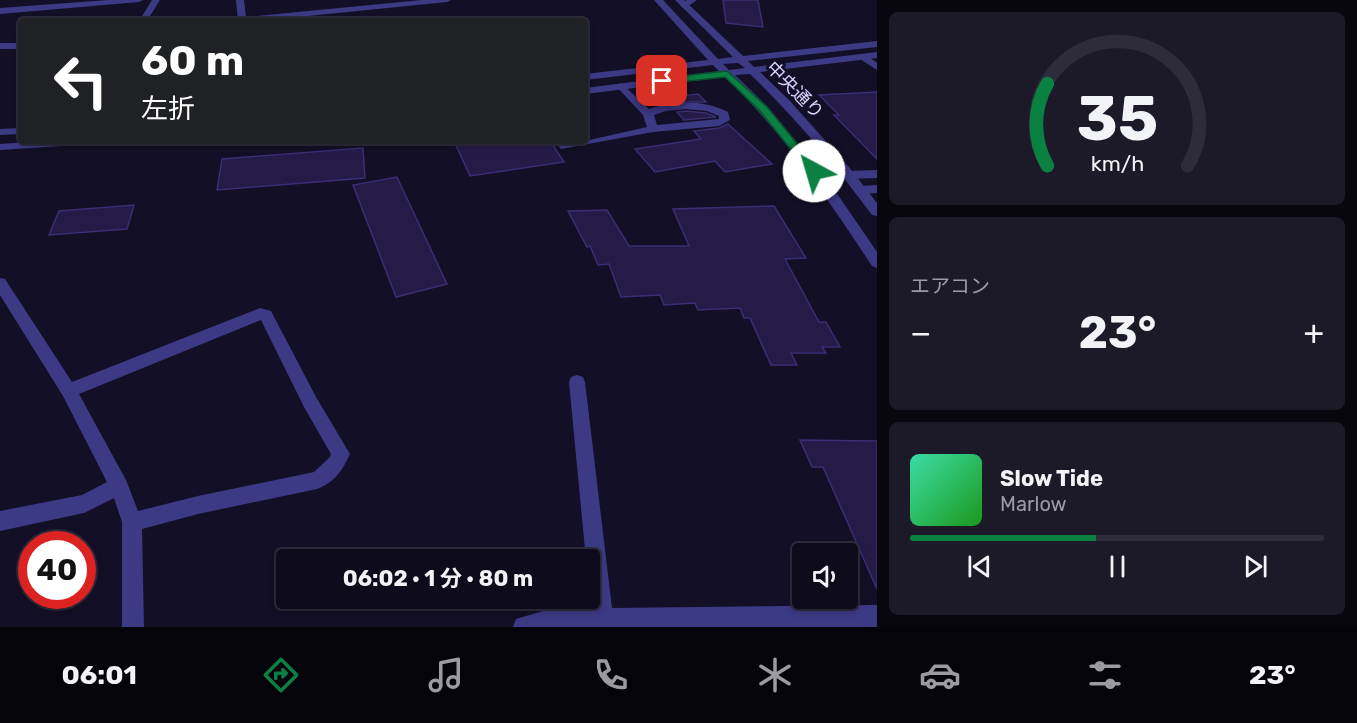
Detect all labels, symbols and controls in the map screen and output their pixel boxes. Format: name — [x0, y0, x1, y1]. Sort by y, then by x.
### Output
text: 60 m — [141, 36, 244, 86]
icon: left — [42, 42, 120, 120]
pin — [636, 55, 687, 106]
street label: 中央通り — [762, 57, 828, 123]
icon: arrive — [645, 64, 678, 97]
text: 35 — [1076, 82, 1158, 156]
text: 左折 — [141, 93, 195, 125]
position arrow — [782, 139, 846, 203]
text: km/h — [1090, 151, 1144, 176]
text: エアコン — [910, 274, 990, 298]
text: 23° — [1079, 306, 1156, 359]
text: − — [910, 313, 931, 352]
text: + — [1303, 313, 1324, 352]
text: Slow Tide — [1000, 465, 1103, 492]
text: Marlow — [1000, 492, 1067, 516]
speed limit sign: 40 — [18, 531, 96, 609]
map controls — [792, 543, 858, 609]
button: sound — [792, 543, 858, 609]
icon: previous — [963, 550, 996, 583]
icon: pause — [1101, 550, 1134, 583]
icon: next — [1239, 550, 1272, 583]
text: 06:02 · 1 分 · 80 m — [343, 565, 533, 592]
icon: directions — [260, 654, 302, 696]
icon: music — [425, 654, 467, 696]
icon: phone — [590, 654, 632, 696]
icon: climate — [754, 654, 796, 696]
icon: car — [919, 654, 961, 696]
icon: filters — [1084, 654, 1126, 696]
text: 06:01 — [61, 659, 137, 691]
text: 23° — [1249, 659, 1296, 691]

